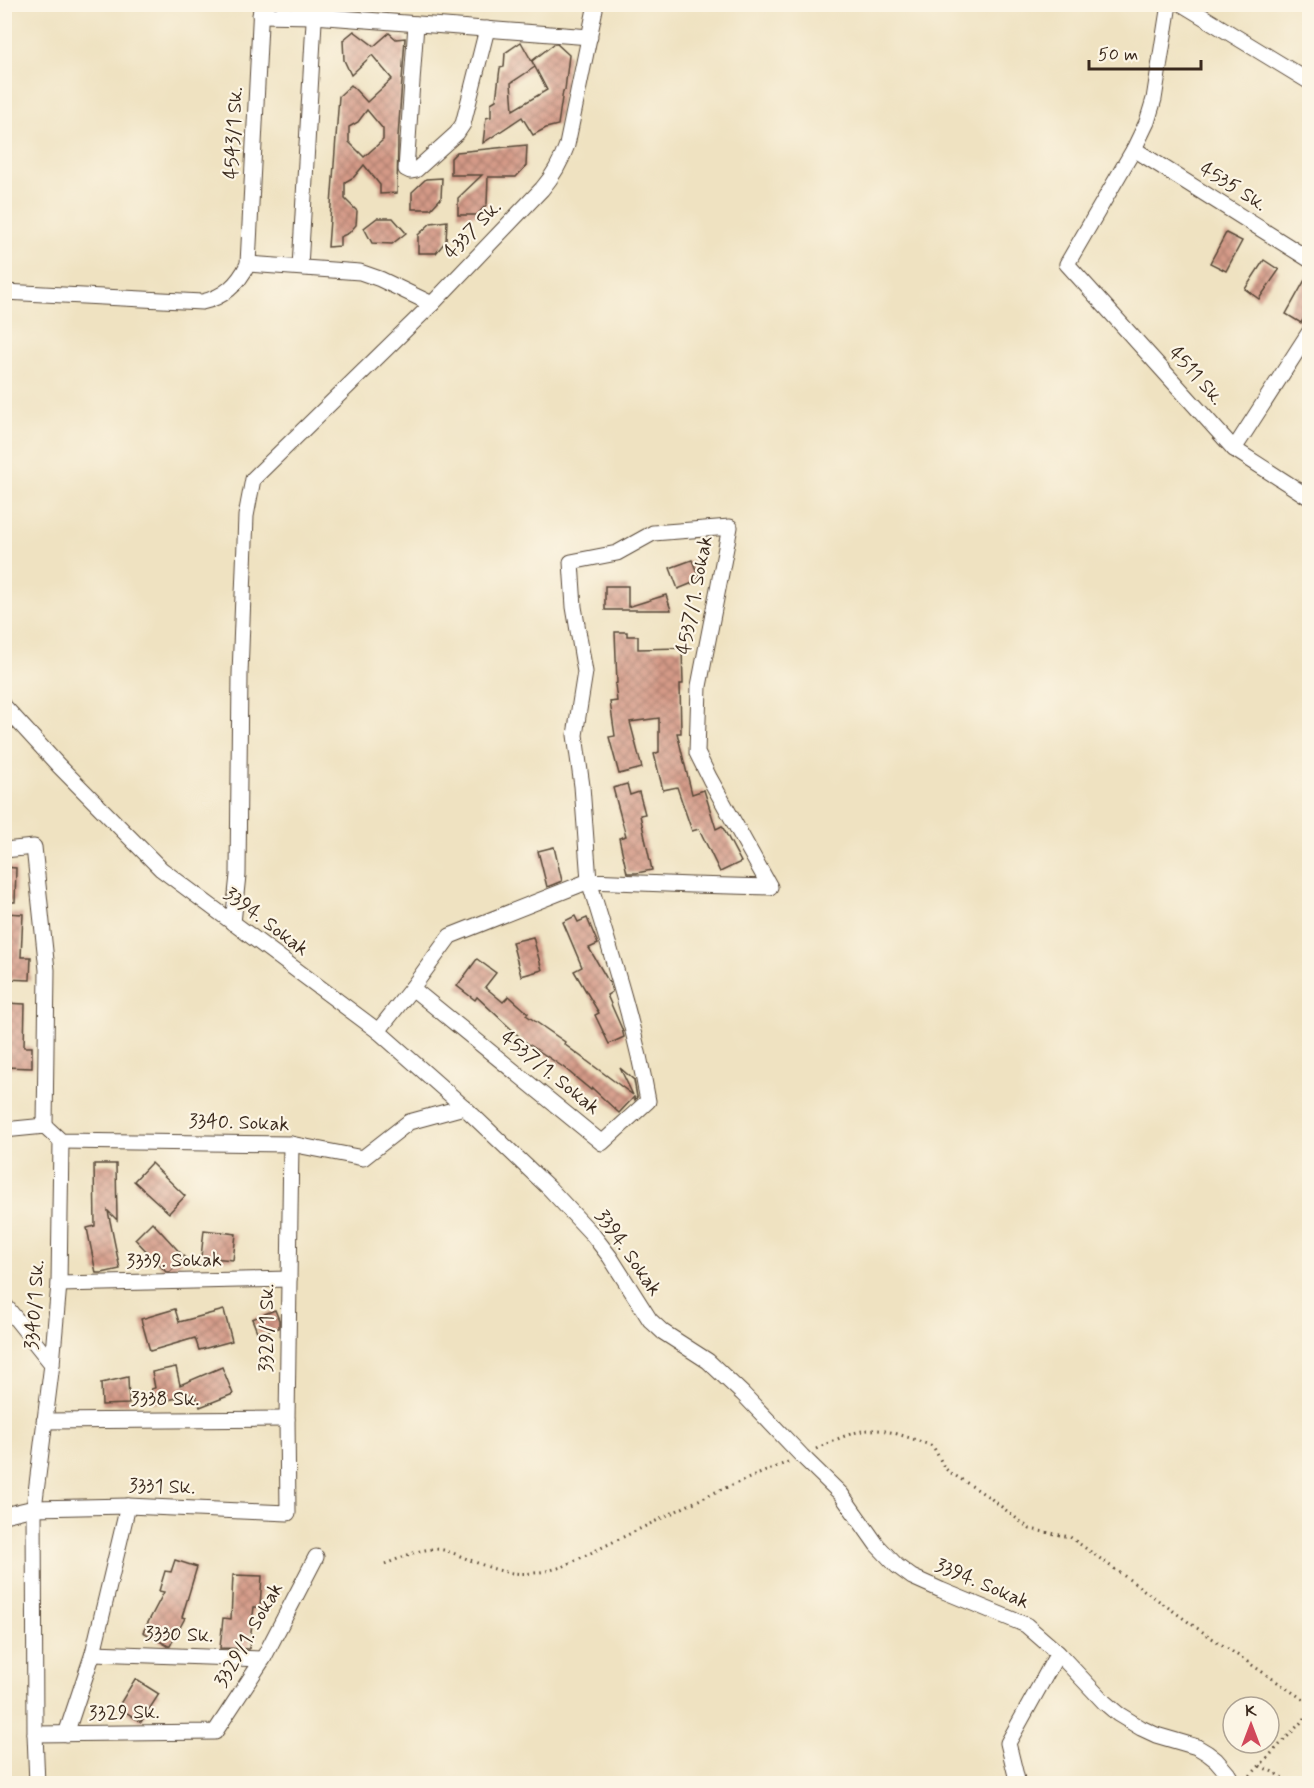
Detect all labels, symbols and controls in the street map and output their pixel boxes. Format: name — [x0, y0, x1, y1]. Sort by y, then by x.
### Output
scale bar — [1089, 33, 1202, 71]
text: 50 m — [1098, 43, 1138, 67]
street label: 4543/1 Sk. — [218, 86, 250, 180]
street label: 4535 Sk. — [1194, 156, 1272, 218]
street label: 4337 Sk. — [438, 195, 508, 265]
street label: 4511 Sk. — [1162, 341, 1230, 411]
street label: 4537/1. Sokak — [670, 533, 720, 657]
street label: 3394. Sokak — [218, 881, 314, 963]
street label: 4537/1. Sokak — [495, 1025, 605, 1121]
street label: 3340. Sokak — [188, 1108, 290, 1138]
street label: 3394. Sokak — [588, 1204, 668, 1302]
street label: 3339. Sokak — [126, 1247, 222, 1275]
street label: 3340/1 Sk. — [18, 1259, 52, 1351]
street label: 3329/1 Sk. — [253, 1283, 281, 1373]
street label: 3338 Sk. — [131, 1386, 199, 1413]
street label: 3331 Sk. — [128, 1472, 196, 1502]
street label: 3394. Sokak — [931, 1552, 1033, 1616]
street label: 3329/1. Sokak — [208, 1577, 290, 1692]
street label: 3330 Sk. — [144, 1620, 214, 1650]
north arrow — [1221, 1695, 1281, 1755]
street label: 3329 Sk. — [88, 1699, 160, 1727]
text: K — [1245, 1701, 1257, 1722]

